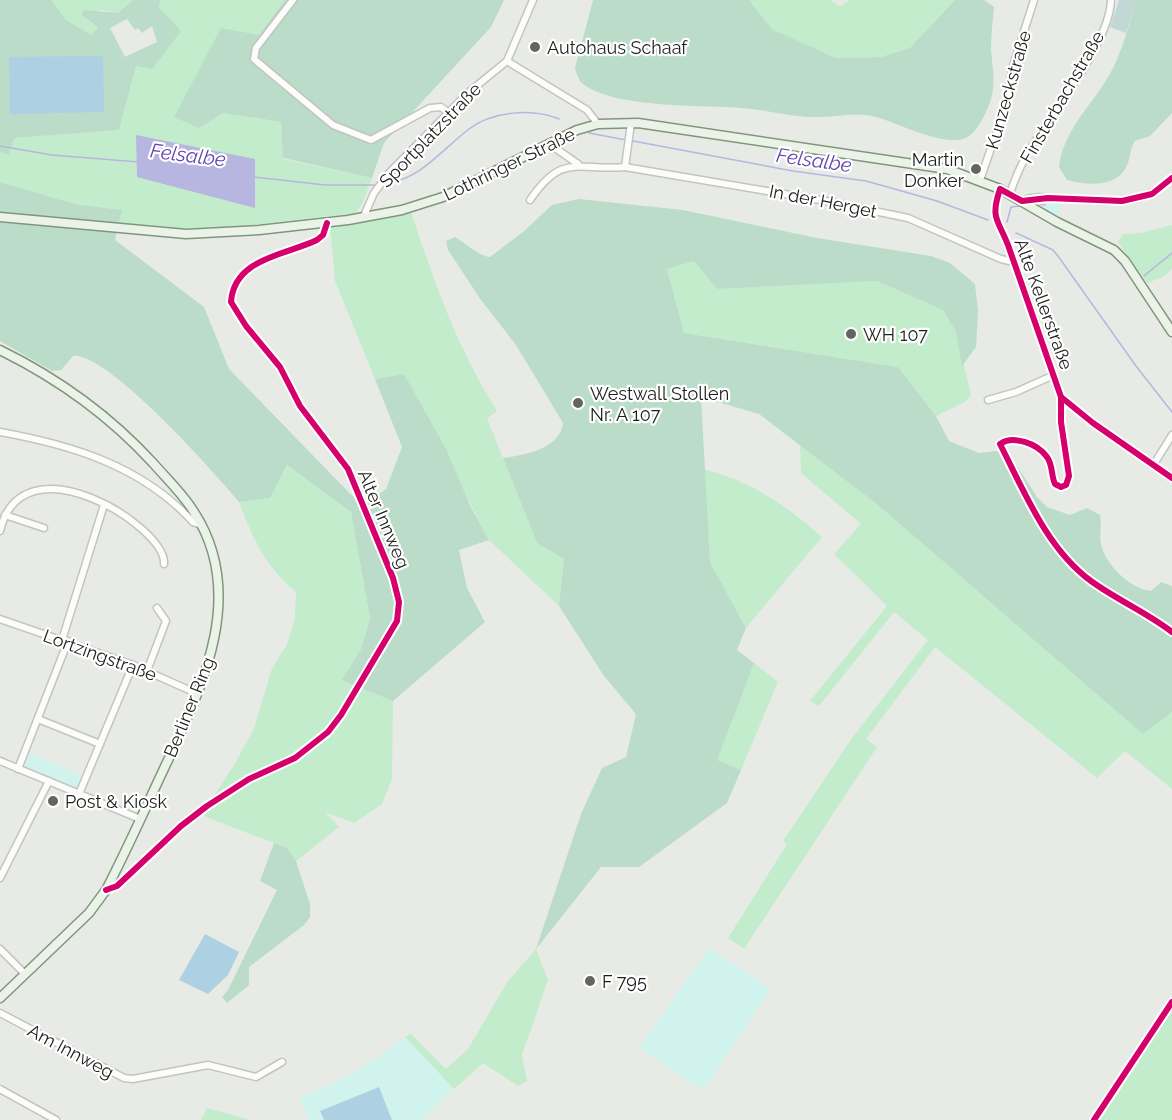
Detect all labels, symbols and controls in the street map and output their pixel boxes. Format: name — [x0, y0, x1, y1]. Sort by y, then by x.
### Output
street label: Finsterbachstraße — [1016, 27, 1109, 167]
street label: Kunzeckstraße — [981, 28, 1035, 152]
place label: Autohaus Schaaf — [547, 37, 688, 58]
marker: Autohaus Schaaf — [528, 40, 542, 54]
street label: Sportplatzstraße — [375, 78, 485, 192]
street label: Lothringer Straße — [440, 123, 579, 205]
water label: Felsalbe — [149, 138, 227, 172]
water label: Felsalbe — [775, 143, 854, 177]
place label: Martin Donker — [904, 149, 965, 191]
marker: Martin Donker — [969, 162, 983, 176]
street label: In der Herget — [767, 180, 879, 222]
street label: Alte Kellerstraße — [1011, 236, 1078, 373]
place label: WH 107 — [863, 324, 928, 345]
marker: WH 107 — [844, 327, 858, 341]
place label: Westwall Stollen Nr. A 107 — [590, 383, 729, 425]
marker: Westwall Stollen Nr. A 107 — [571, 396, 585, 410]
street label: Alter Innweg — [354, 466, 414, 572]
street label: Lortzingstraße — [40, 625, 160, 685]
street label: Berliner Ring — [159, 654, 219, 760]
place label: Post & Kiosk — [65, 791, 168, 812]
marker: Post & Kiosk — [46, 794, 60, 808]
place label: F 795 — [602, 971, 647, 992]
marker: F 795 — [583, 974, 597, 988]
street label: Am Innweg — [24, 1020, 118, 1082]

